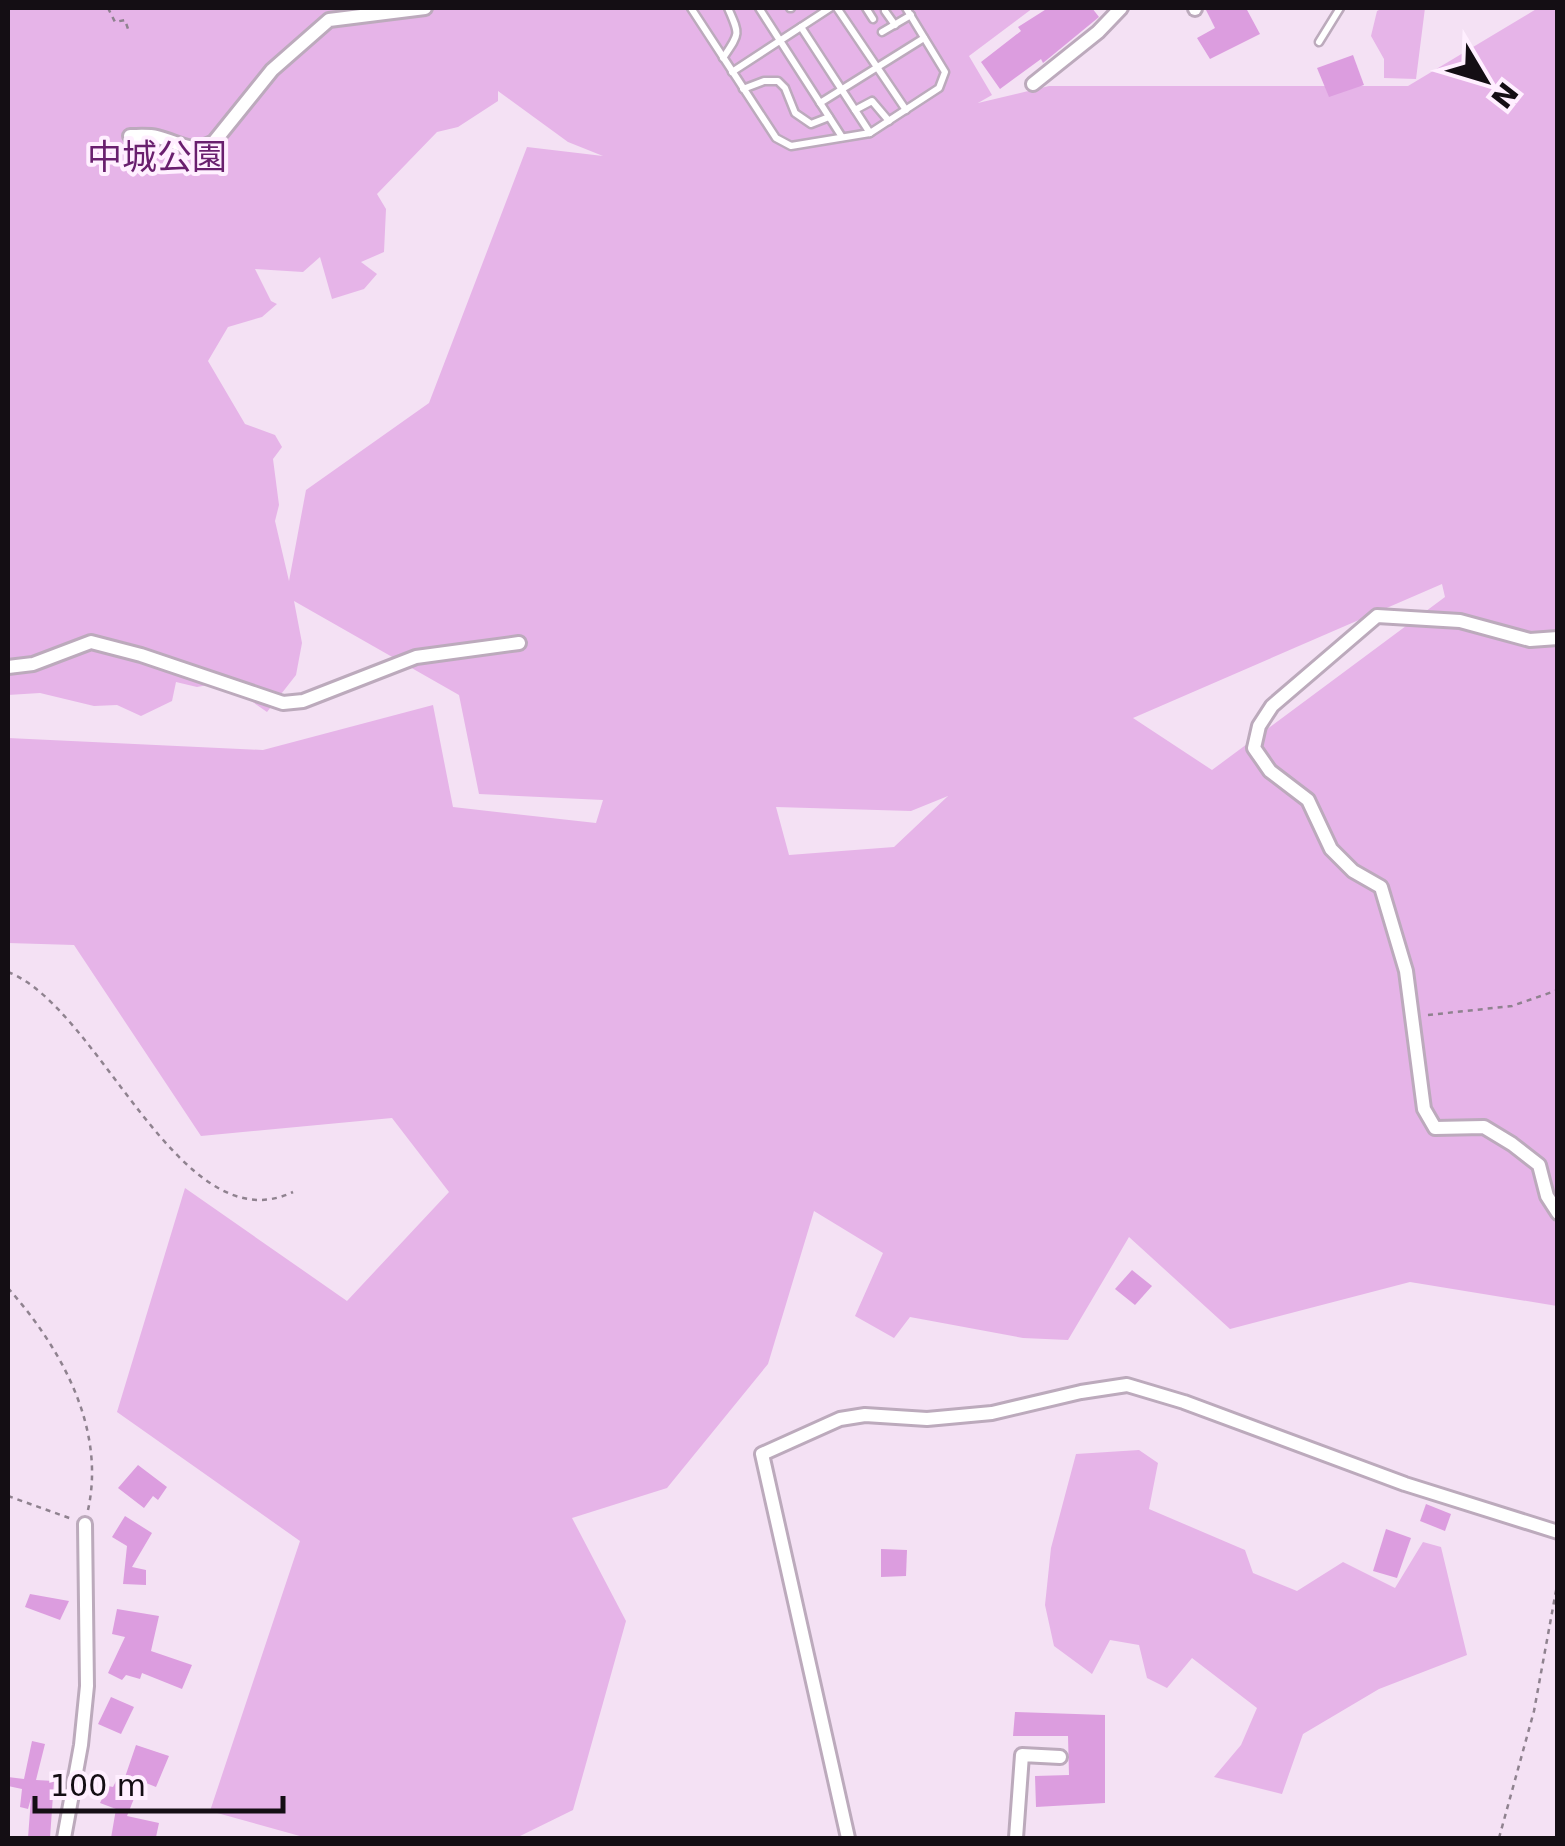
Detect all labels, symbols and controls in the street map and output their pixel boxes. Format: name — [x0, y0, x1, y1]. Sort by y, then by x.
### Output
north arrow — [1435, 30, 1535, 130]
text: N — [1484, 76, 1525, 114]
park label: 中城公園 — [87, 137, 227, 177]
scale bar — [35, 1751, 282, 1813]
text: 100 m — [50, 1768, 146, 1803]

